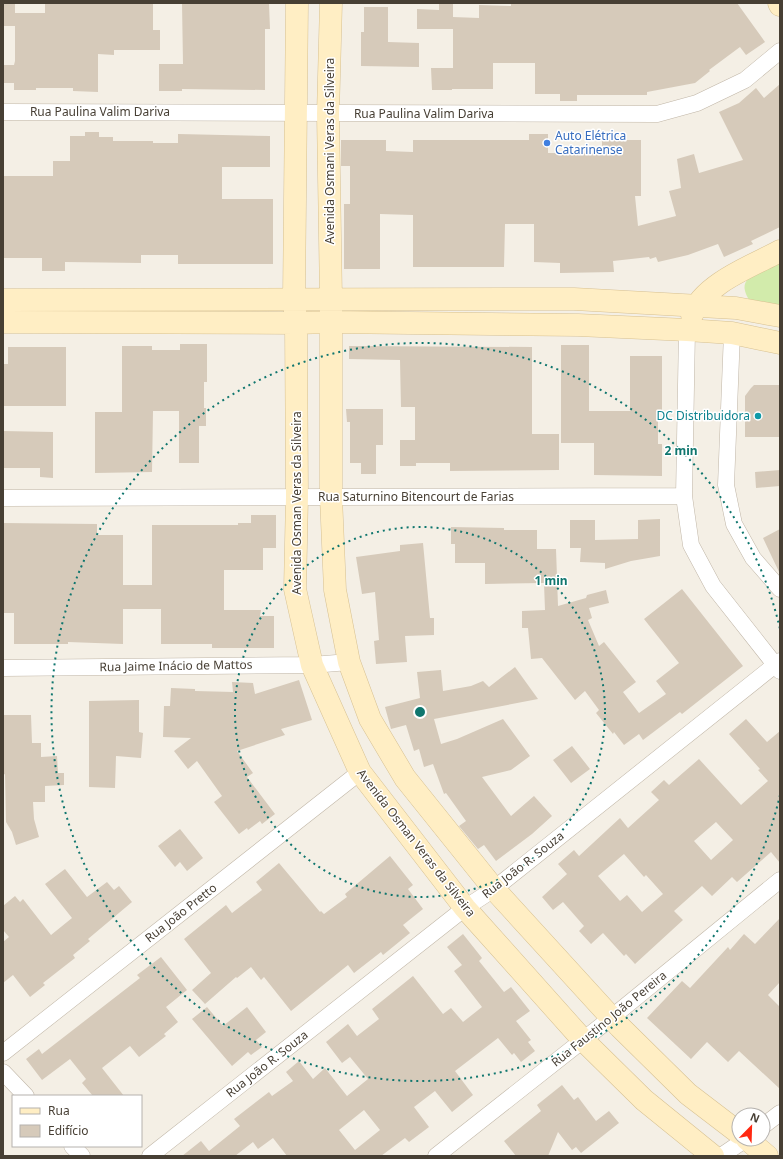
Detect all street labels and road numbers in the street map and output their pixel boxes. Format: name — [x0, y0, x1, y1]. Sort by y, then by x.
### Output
street label: Avenida Osmani Veras da Silveira — [321, 58, 338, 244]
street label: Rua Paulina Valim Dariva — [30, 103, 170, 120]
street label: Rua Paulina Valim Dariva — [354, 105, 494, 122]
street label: Avenida Osman Veras da Silveira — [288, 411, 305, 595]
street label: Rua Saturnino Bitencourt de Farias — [318, 488, 514, 505]
street label: Rua Jaime Inácio de Mattos — [99, 656, 253, 675]
street label: Avenida Osman Veras da Silveira — [353, 765, 480, 920]
street label: Rua João R. Souza — [478, 827, 567, 902]
street label: Rua João Pretto — [141, 879, 220, 946]
street label: Rua Faustino João Pereira — [547, 967, 670, 1070]
street label: Rua João R. Souza — [222, 1026, 311, 1101]

